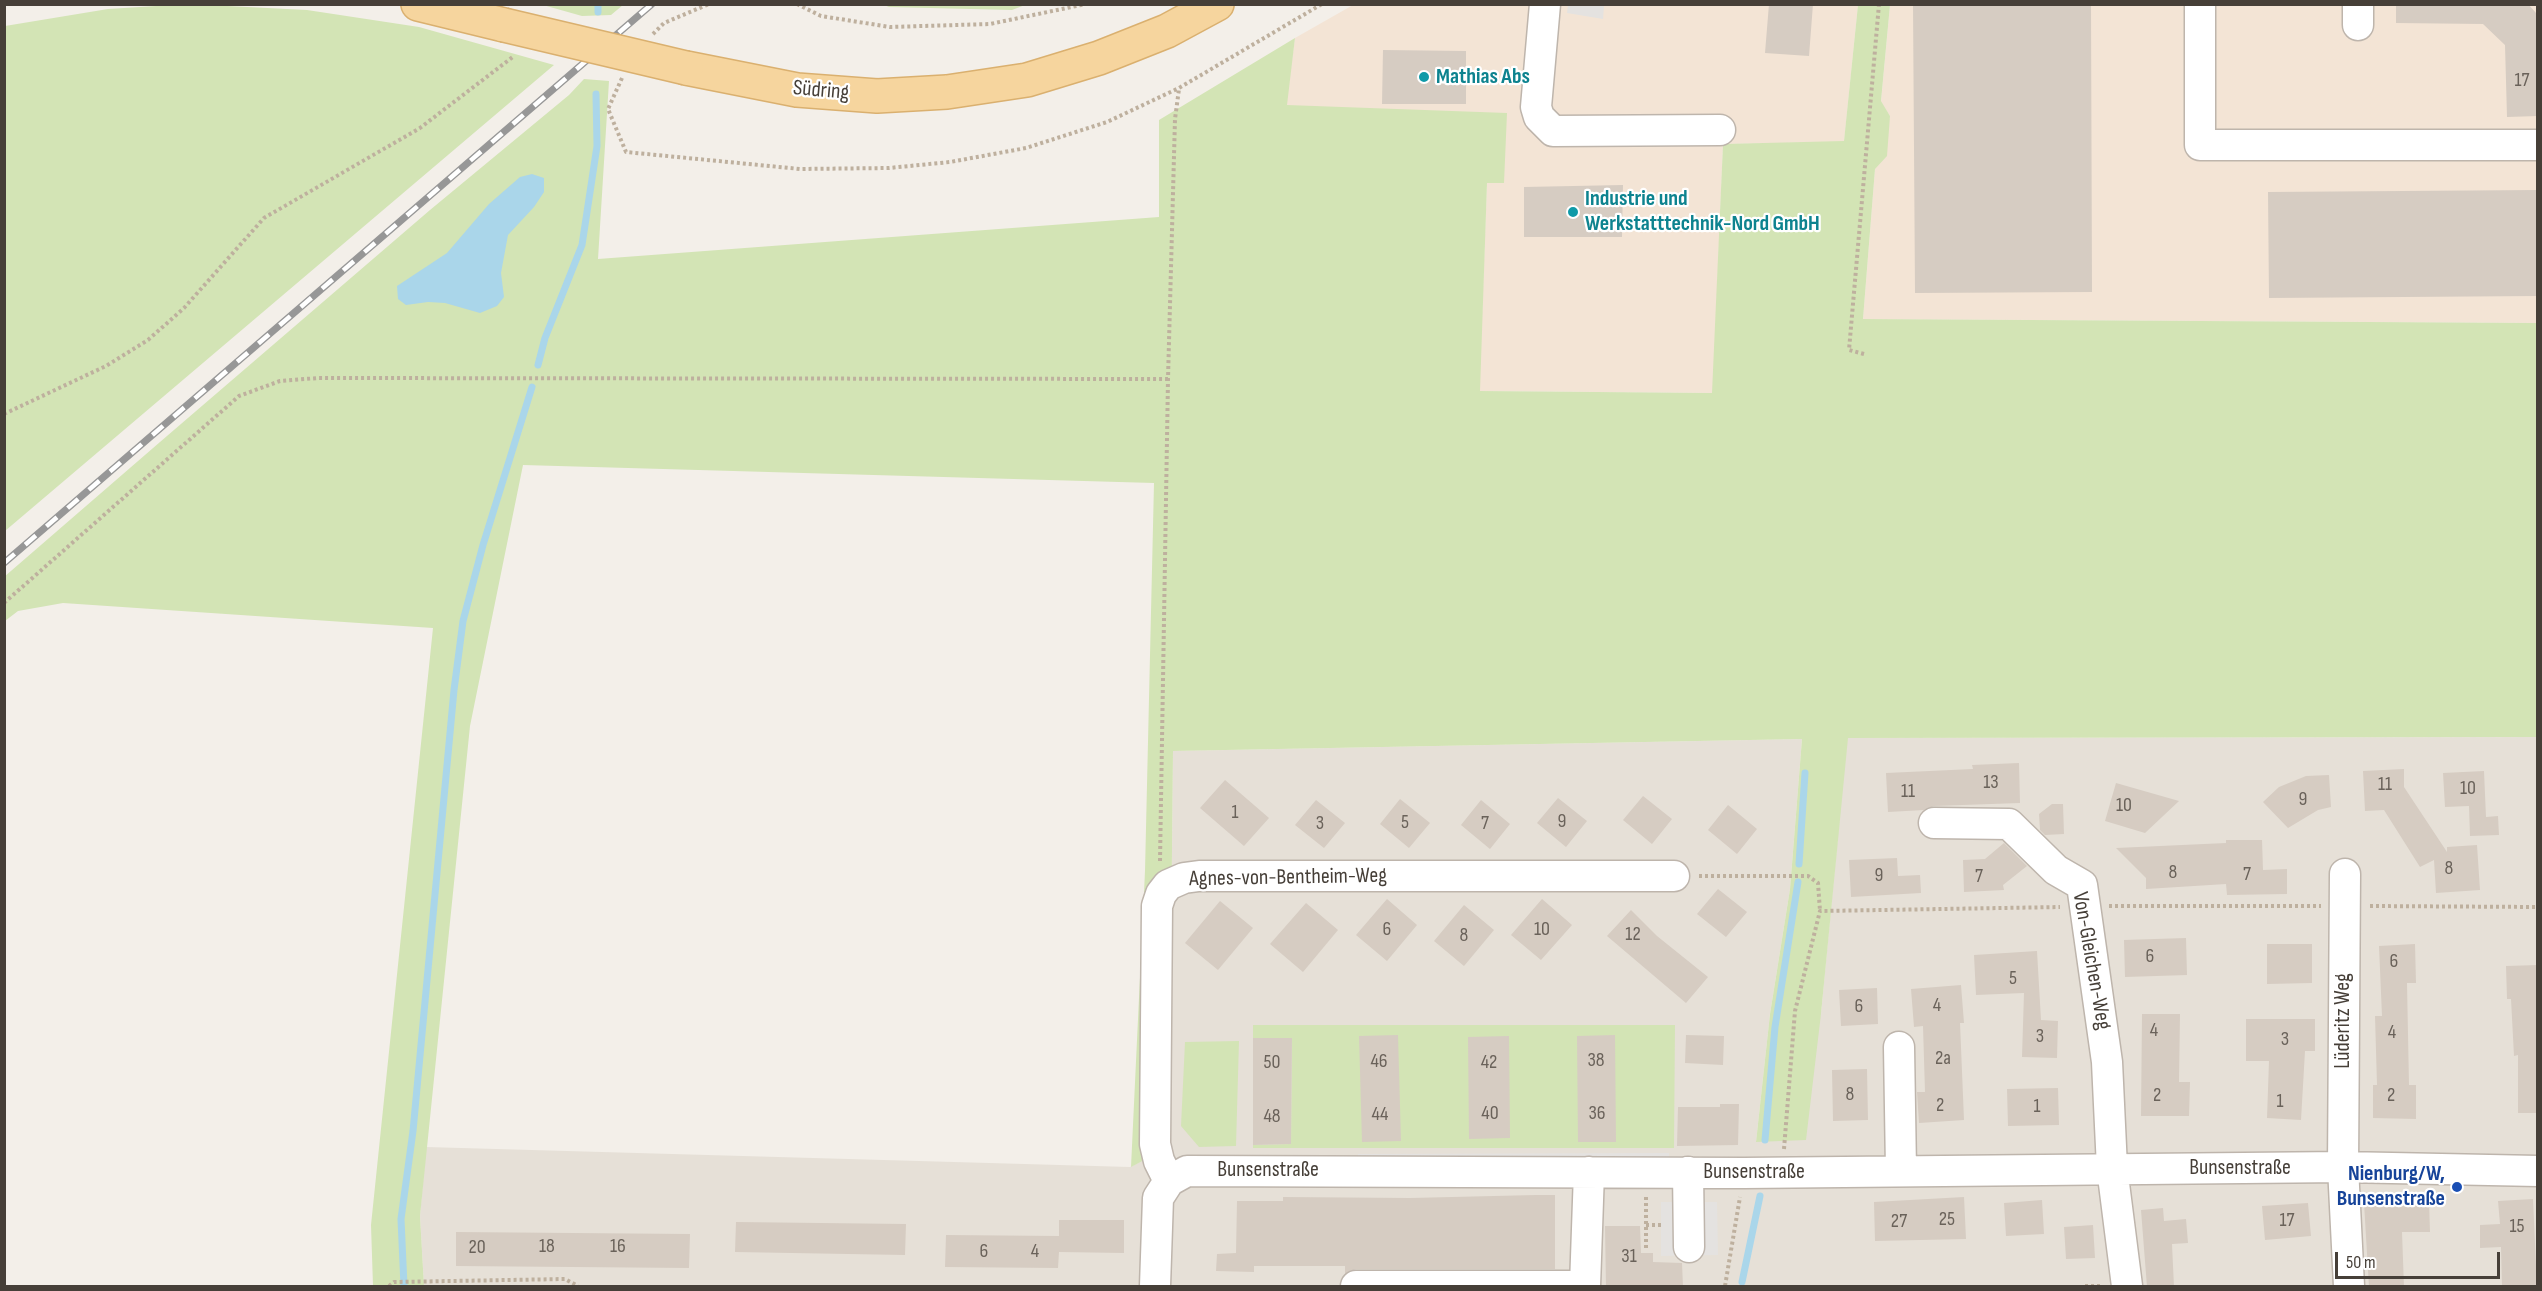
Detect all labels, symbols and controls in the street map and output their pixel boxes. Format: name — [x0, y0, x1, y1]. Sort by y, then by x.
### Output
place label: Mathias Abs — [1436, 64, 1530, 90]
house number: 17 — [2515, 69, 2529, 93]
marker: Mathias Abs — [1417, 70, 1431, 84]
street label: Südring — [792, 75, 850, 107]
place label: Industrie und Werkstatttechnik-Nord GmbH — [1585, 186, 1820, 237]
marker: Industrie und Werkstatttechnik-Nord GmbH — [1566, 205, 1580, 219]
house number: 13 — [1983, 771, 1999, 795]
house number: 11 — [2378, 773, 2392, 797]
house number: 10 — [2460, 777, 2476, 801]
house number: 11 — [1901, 780, 1915, 804]
house number: 9 — [2299, 788, 2307, 812]
house number: 10 — [2116, 794, 2132, 818]
house number: 1 — [1232, 801, 1238, 825]
house number: 9 — [1558, 810, 1566, 834]
house number: 5 — [1401, 811, 1409, 835]
house number: 3 — [1316, 812, 1324, 836]
house number: 7 — [1481, 812, 1489, 836]
house number: 8 — [2445, 857, 2453, 881]
house number: 8 — [2169, 861, 2177, 885]
street label: Agnes-von-Bentheim-Weg — [1189, 863, 1387, 893]
house number: 7 — [2243, 863, 2251, 887]
house number: 9 — [1875, 864, 1883, 888]
house number: 7 — [1975, 865, 1983, 889]
street label: Von-Gleichen-Weg — [2066, 890, 2116, 1032]
house number: 6 — [1383, 918, 1391, 942]
house number: 10 — [1534, 918, 1550, 942]
house number: 12 — [1625, 923, 1641, 947]
house number: 8 — [1460, 924, 1468, 948]
house number: 6 — [2146, 945, 2154, 969]
house number: 6 — [2390, 950, 2398, 974]
house number: 5 — [2009, 967, 2017, 991]
street label: Lüderitz Weg — [2330, 973, 2356, 1069]
house number: 4 — [1933, 994, 1941, 1018]
house number: 6 — [1855, 995, 1863, 1019]
house number: 4 — [2150, 1019, 2158, 1043]
house number: 4 — [2388, 1021, 2396, 1045]
house number: 3 — [2036, 1025, 2044, 1049]
house number: 3 — [2281, 1028, 2289, 1052]
house number: 2a — [1935, 1047, 1951, 1071]
house number: 38 — [1587, 1049, 1605, 1073]
house number: 46 — [1370, 1050, 1388, 1074]
house number: 50 — [1264, 1051, 1280, 1075]
house number: 42 — [1481, 1051, 1497, 1075]
house number: 8 — [1846, 1083, 1854, 1107]
house number: 2 — [2153, 1084, 2161, 1108]
house number: 2 — [2387, 1084, 2395, 1108]
house number: 1 — [2277, 1090, 2283, 1114]
house number: 2 — [1936, 1094, 1944, 1118]
house number: 1 — [2034, 1095, 2040, 1119]
house number: 40 — [1481, 1102, 1499, 1126]
house number: 36 — [1588, 1102, 1606, 1126]
house number: 44 — [1372, 1103, 1388, 1127]
house number: 48 — [1263, 1105, 1281, 1129]
street label: Bunsenstraße — [2189, 1155, 2291, 1181]
street label: Bunsenstraße — [1217, 1157, 1319, 1183]
street label: Bunsenstraße — [1703, 1159, 1805, 1185]
place label: Nienburg/W, Bunsenstraße — [2337, 1161, 2445, 1212]
marker: Nienburg/W, Bunsenstraße — [2450, 1180, 2464, 1194]
house number: 25 — [1939, 1208, 1955, 1232]
house number: 17 — [2280, 1209, 2294, 1233]
house number: 27 — [1891, 1210, 1907, 1234]
house number: 15 — [2509, 1215, 2525, 1239]
house number: 18 — [539, 1235, 555, 1259]
house number: 16 — [610, 1235, 626, 1259]
house number: 20 — [468, 1236, 486, 1260]
house number: 6 — [980, 1240, 988, 1264]
house number: 4 — [1031, 1240, 1039, 1264]
scale bar — [2338, 1240, 2503, 1278]
house number: 31 — [1621, 1245, 1637, 1269]
text: 50 m — [2346, 1252, 2376, 1273]

